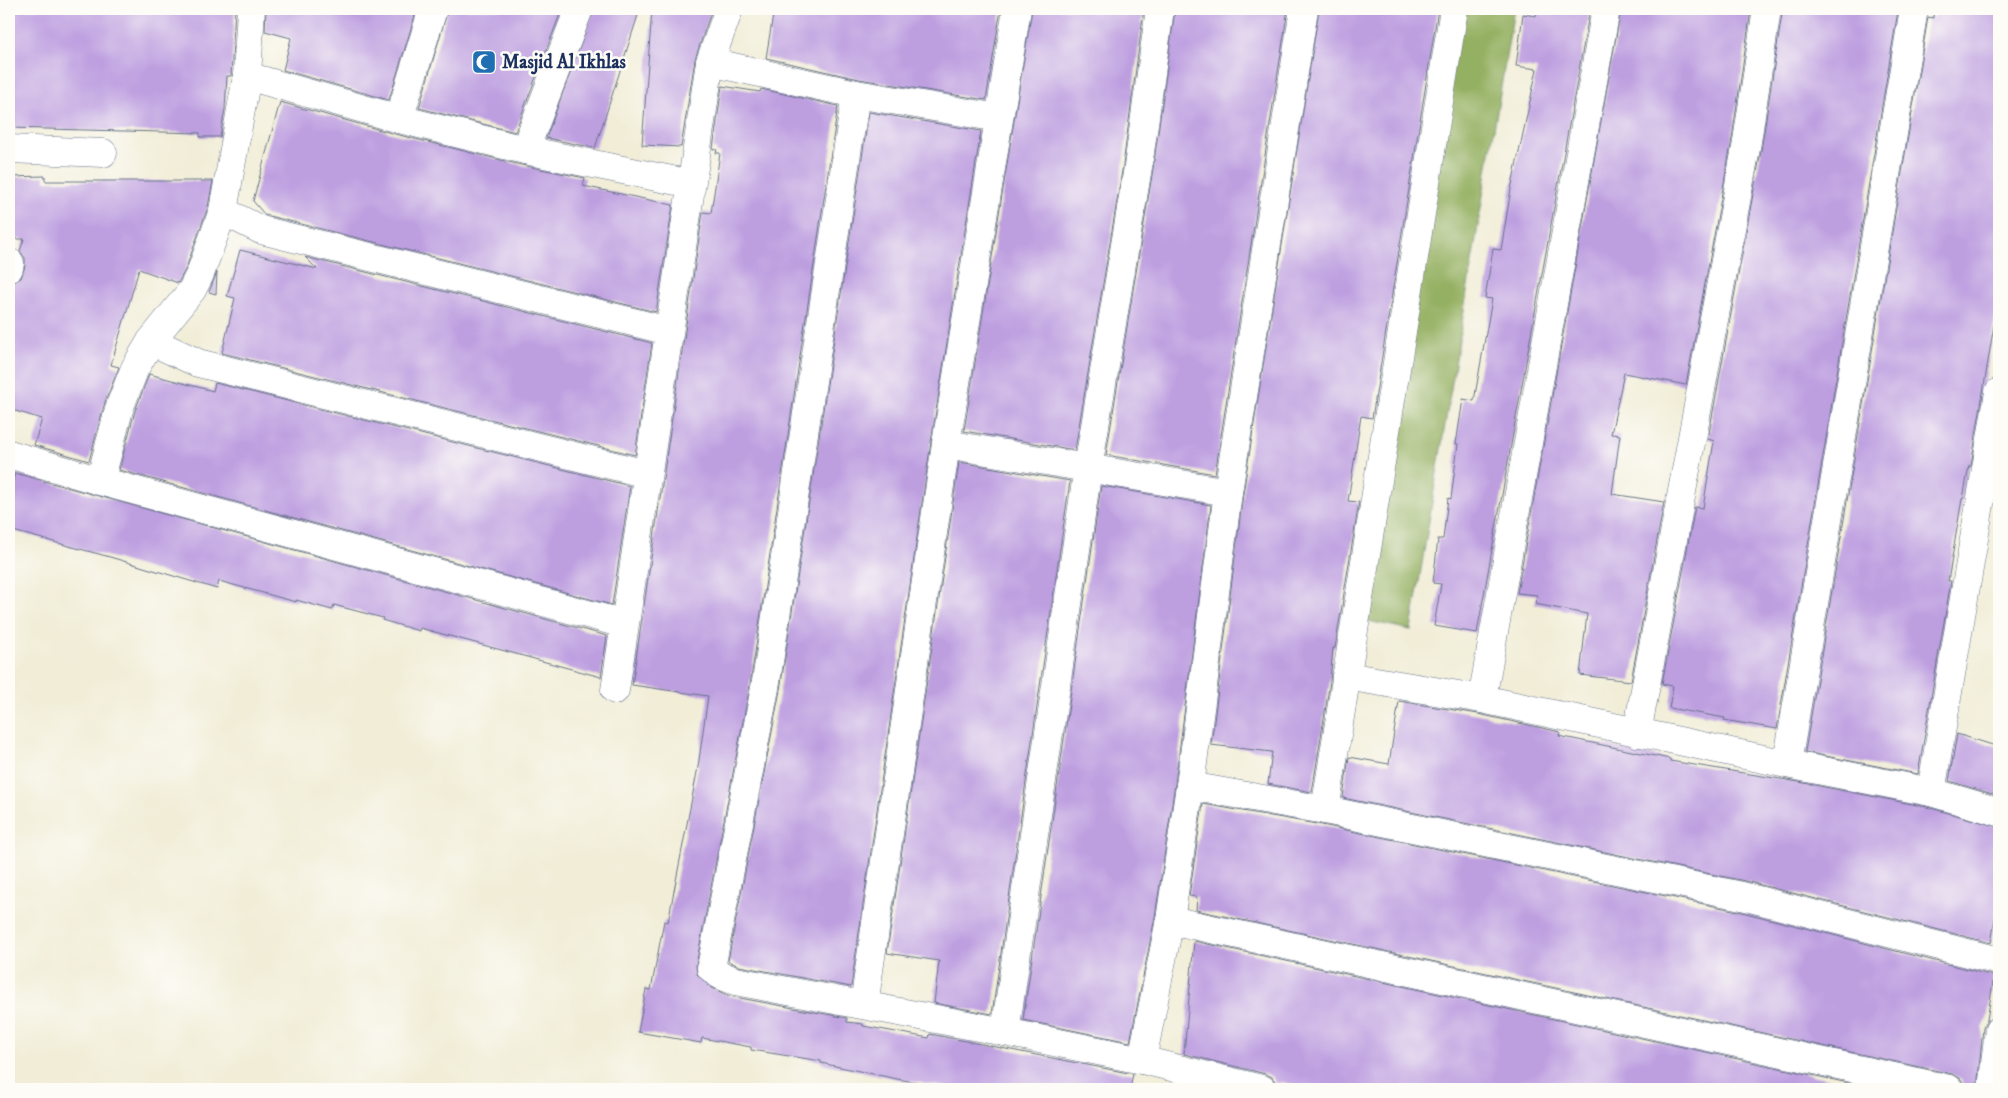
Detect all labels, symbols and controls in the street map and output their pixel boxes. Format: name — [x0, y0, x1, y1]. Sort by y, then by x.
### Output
mosque icon: Masjid Al Ikhlas — [471, 49, 497, 75]
place label: Masjid Al Ikhlas — [502, 51, 627, 75]

